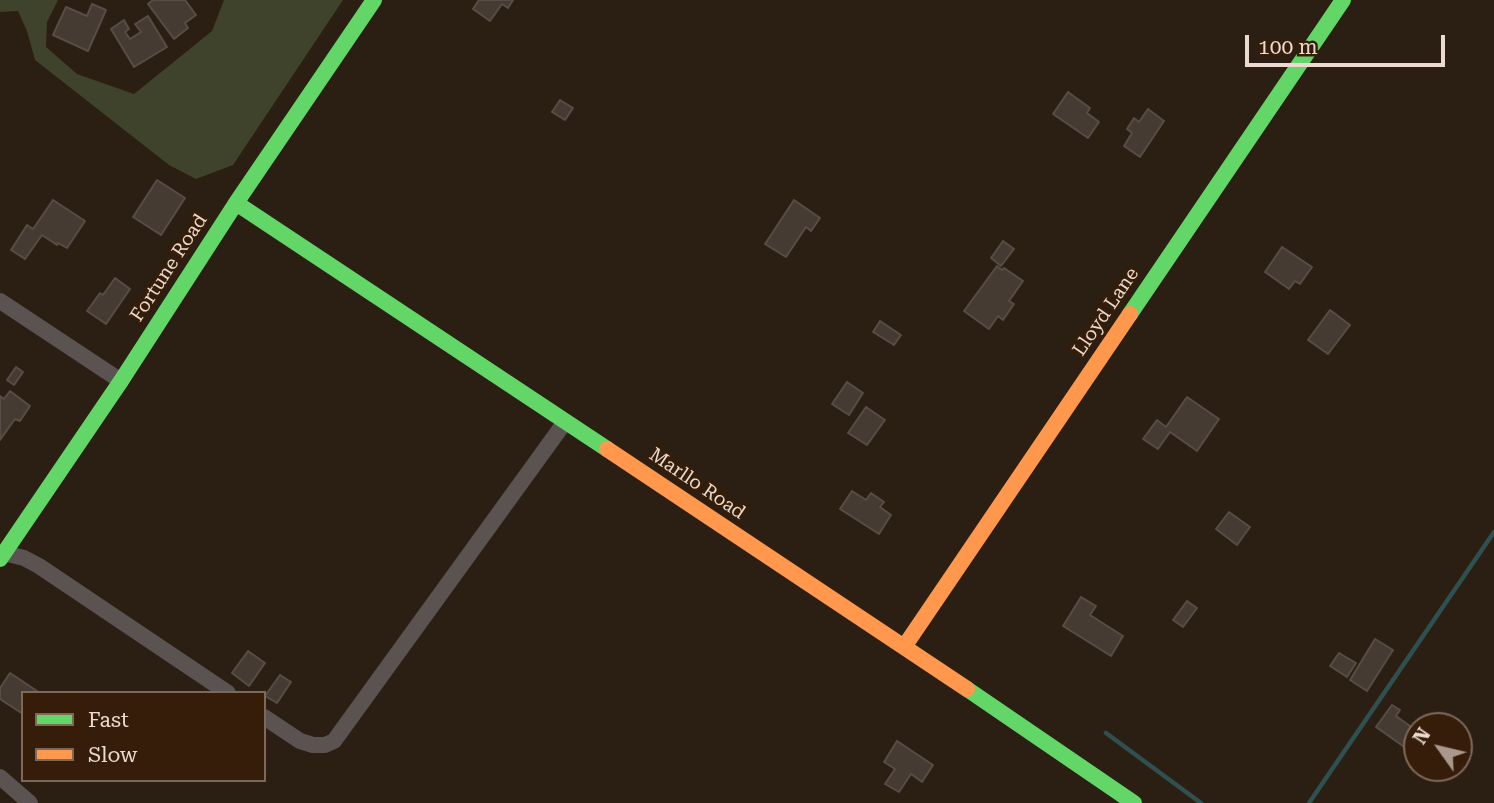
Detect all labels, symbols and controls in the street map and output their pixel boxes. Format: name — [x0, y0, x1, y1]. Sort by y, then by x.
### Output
scale bar — [1249, 21, 1448, 65]
text: 100 m — [1258, 35, 1318, 59]
street label: Fortune Road — [126, 210, 212, 326]
street label: Lloyd Lane — [1068, 263, 1144, 361]
street label: Marllo Road — [645, 444, 749, 524]
legend — [21, 691, 266, 782]
text: Fast — [88, 708, 129, 732]
north arrow — [1403, 712, 1473, 782]
text: N — [1408, 724, 1435, 749]
text: Slow — [88, 743, 137, 767]

